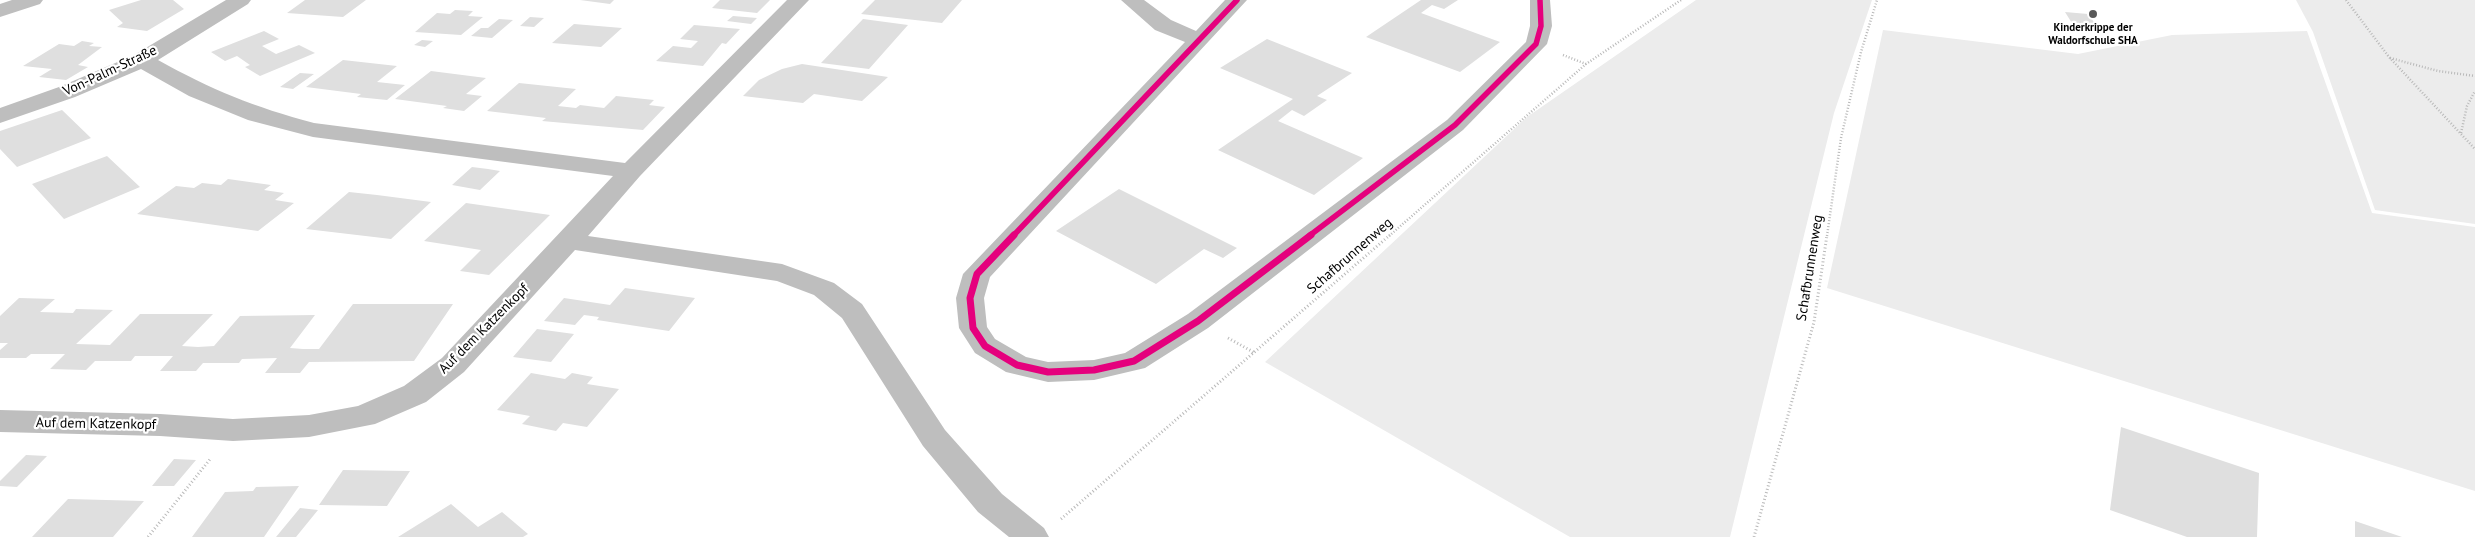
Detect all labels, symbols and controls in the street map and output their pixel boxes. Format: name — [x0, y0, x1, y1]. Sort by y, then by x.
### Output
marker: Kinderkrippe der Waldorfschule SHA — [2087, 8, 2099, 20]
place label: Kinderkrippe der Waldorfschule SHA — [2048, 21, 2138, 47]
street label: Von-Palm-Straße — [60, 42, 160, 100]
street label: Schafbrunnenweg — [1304, 214, 1396, 298]
street label: Schafbrunnenweg — [1793, 214, 1827, 322]
street label: Auf dem Katzenkopf — [436, 281, 532, 377]
street label: Auf dem Katzenkopf — [36, 415, 156, 433]

